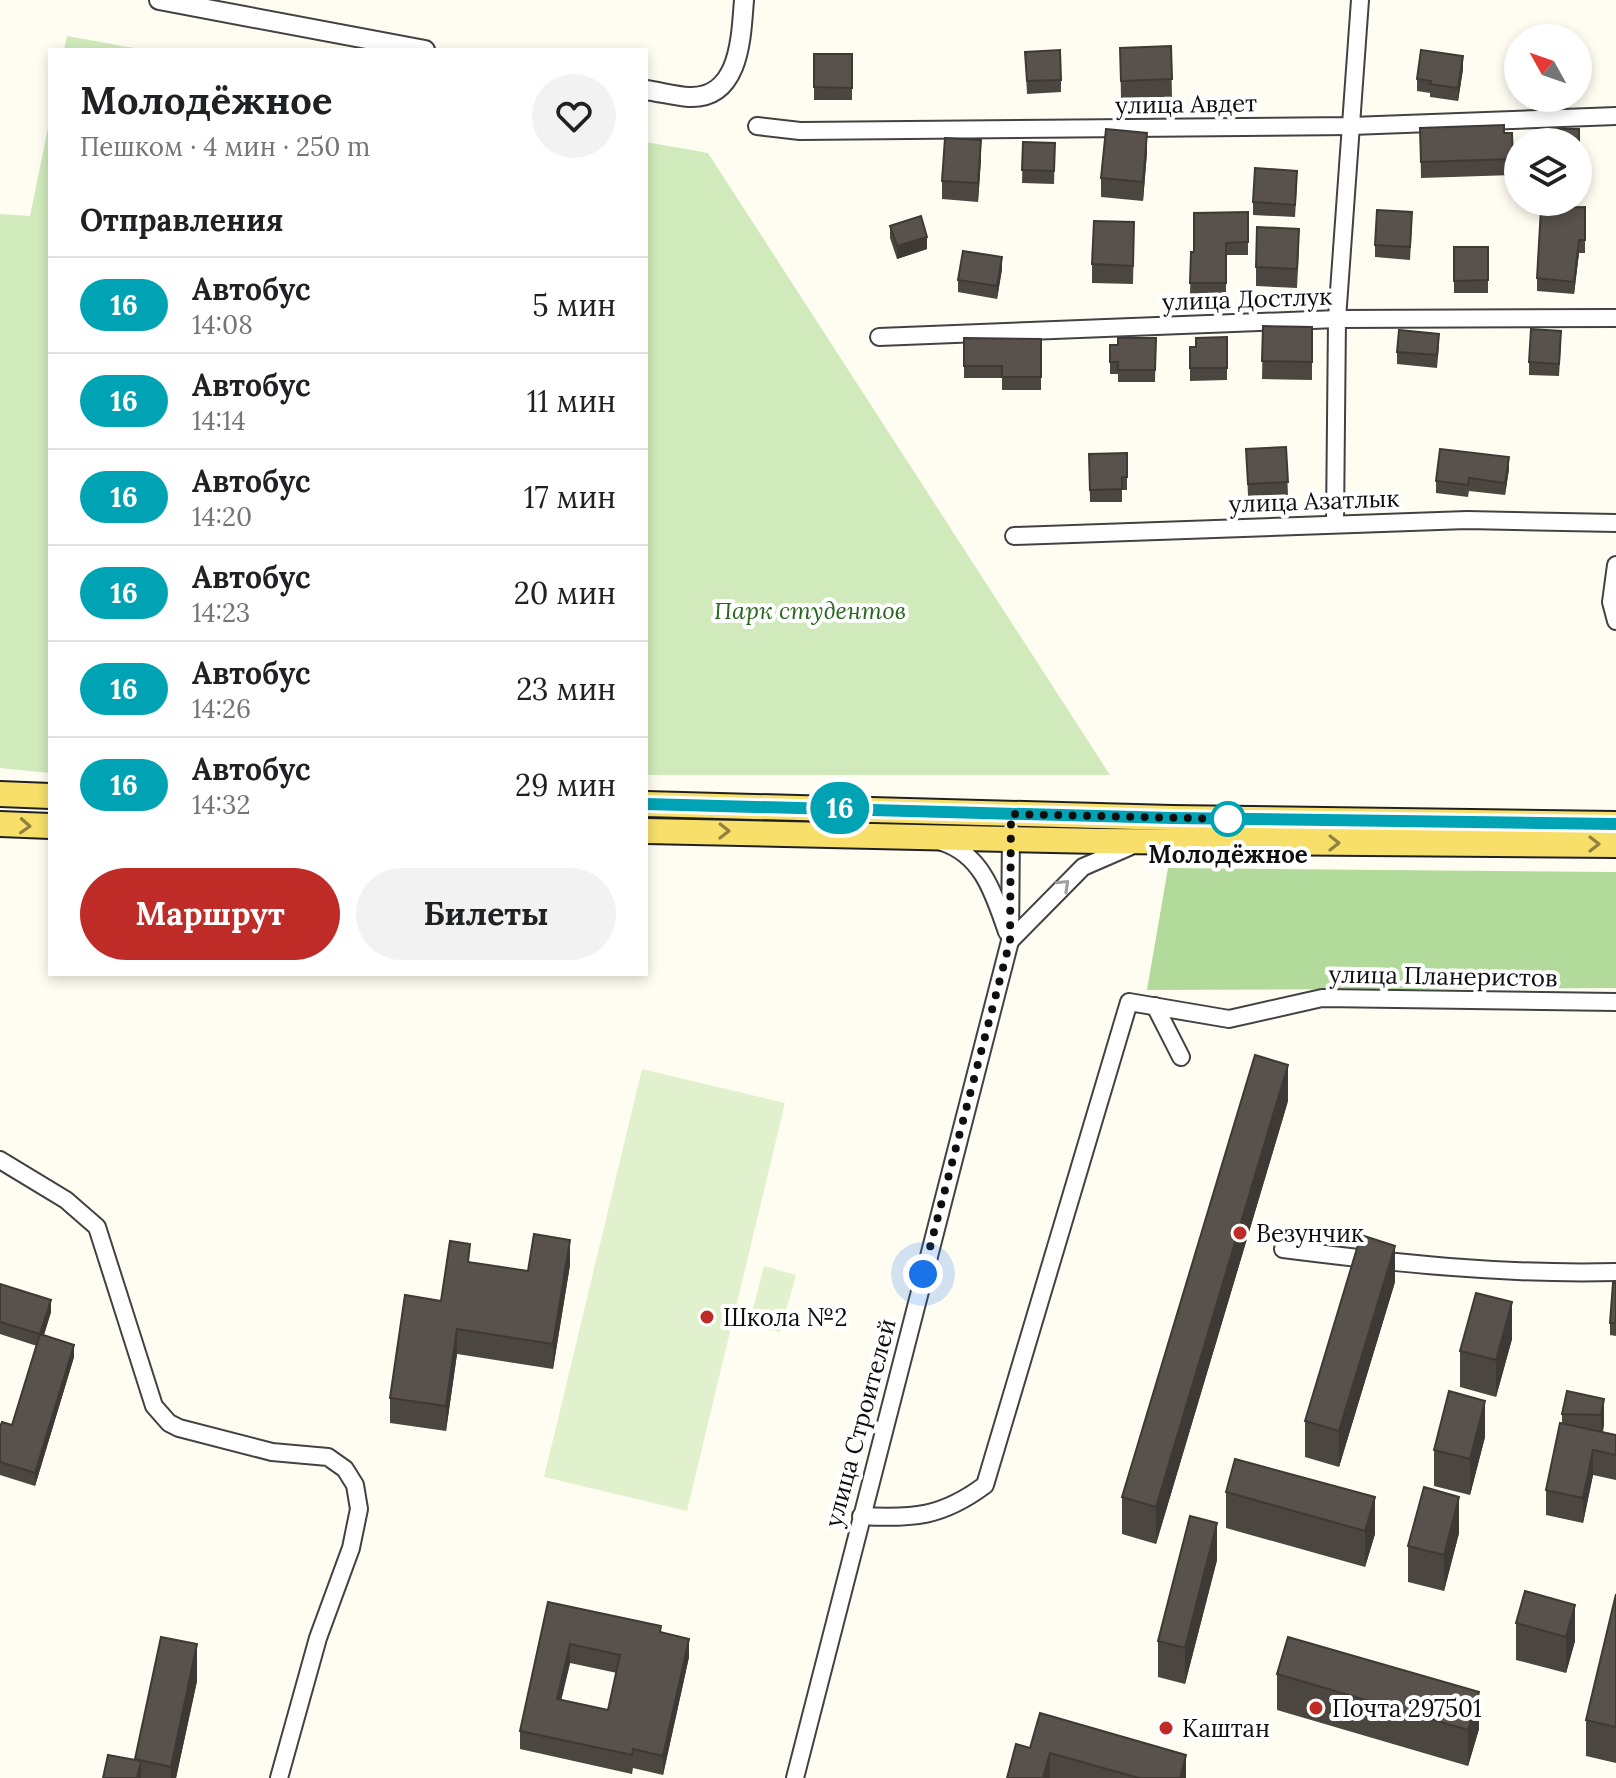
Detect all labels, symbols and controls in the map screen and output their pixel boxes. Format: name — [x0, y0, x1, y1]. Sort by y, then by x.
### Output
north arrow — [1504, 24, 1592, 112]
map controls — [1504, 24, 1592, 216]
button: heart — [532, 74, 616, 158]
text: Молодёжное — [80, 76, 332, 124]
street label: улица Авдет — [1115, 87, 1257, 121]
button: layers — [1504, 128, 1592, 216]
text: Пешком · 4 мин · 250 m — [80, 130, 370, 163]
text: Отправления — [80, 201, 283, 239]
text: Автобус — [192, 270, 311, 308]
street label: улица Достлук — [1161, 281, 1333, 317]
text: 5 мин — [532, 286, 616, 324]
text: 16 — [110, 287, 138, 323]
text: 14:08 — [192, 308, 253, 341]
text: Автобус — [192, 366, 311, 404]
text: 11 мин — [527, 382, 616, 420]
text: 16 — [110, 383, 138, 419]
text: 14:14 — [192, 404, 246, 437]
text: Автобус — [192, 462, 311, 500]
text: 17 мин — [524, 478, 616, 516]
text: 16 — [110, 479, 138, 515]
street label: улица Азатлык — [1228, 483, 1400, 519]
text: 14:20 — [192, 500, 252, 533]
text: Автобус — [192, 558, 311, 596]
text: 20 мин — [514, 574, 616, 612]
text: 16 — [110, 575, 138, 611]
park label: Парк студентов — [714, 595, 906, 626]
text: 14:23 — [192, 596, 250, 629]
text: Автобус — [192, 654, 311, 692]
text: 23 мин — [516, 670, 616, 708]
text: 16 — [110, 671, 138, 707]
text: 14:26 — [192, 692, 251, 725]
text: Автобус — [192, 750, 311, 788]
text: 29 мин — [515, 766, 616, 804]
text: 16 — [110, 767, 138, 803]
line badge: 16 — [804, 782, 876, 834]
text: 14:32 — [192, 788, 251, 821]
text: 16 — [826, 790, 854, 826]
marker: Молодёжное — [1211, 802, 1245, 836]
one-way arrow — [19, 817, 32, 834]
one-way arrow — [718, 823, 731, 840]
one-way arrow — [1328, 834, 1341, 851]
one-way arrow — [1588, 836, 1601, 853]
place label: Молодёжное — [1148, 839, 1308, 870]
button: Маршрут — [80, 868, 340, 960]
button: Билеты — [356, 868, 616, 960]
one-way arrow — [1055, 880, 1069, 894]
street label: улица Планеристов — [1328, 959, 1558, 993]
place label: Везунчик — [1256, 1218, 1364, 1249]
marker: Везунчик — [1231, 1224, 1249, 1242]
your location — [903, 1254, 943, 1294]
place label: Школа №2 — [723, 1302, 847, 1333]
marker: Школа №2 — [698, 1308, 716, 1326]
street label: улица Строителей — [817, 1315, 903, 1531]
place label: Почта 297501 — [1332, 1693, 1482, 1724]
marker: Почта 297501 — [1307, 1699, 1325, 1717]
place label: Каштан — [1182, 1713, 1270, 1744]
marker: Каштан — [1157, 1719, 1175, 1737]

